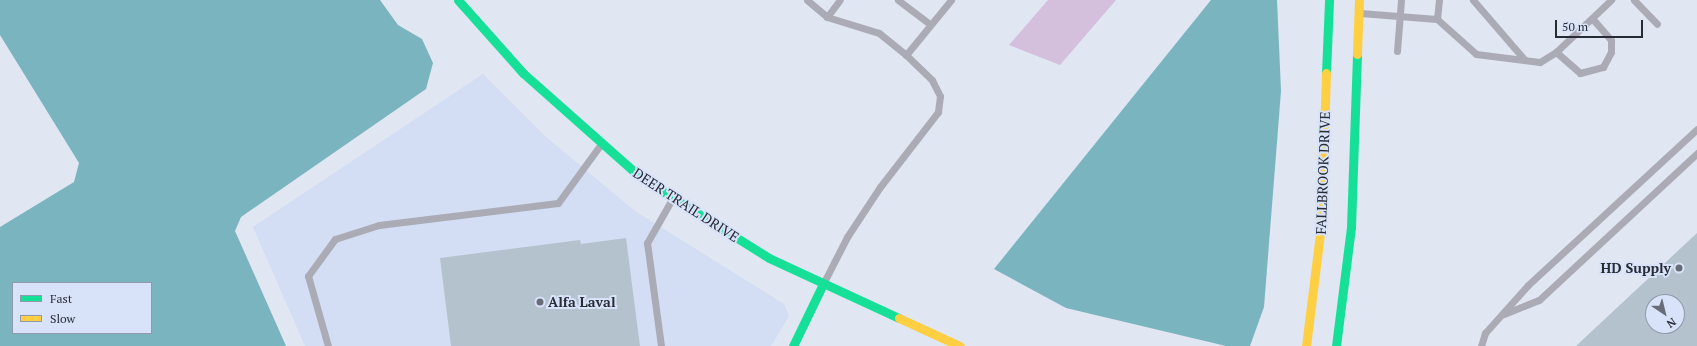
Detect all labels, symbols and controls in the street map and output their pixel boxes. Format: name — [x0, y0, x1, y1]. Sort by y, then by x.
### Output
scale bar — [1557, 12, 1645, 38]
text: 50 m — [1562, 19, 1588, 34]
street label: FALLBROOK DRIVE — [1312, 111, 1334, 235]
street label: DEER TRAIL DRIVE — [630, 164, 742, 246]
place label: HD Supply — [1601, 260, 1671, 276]
marker: HD Supply — [1674, 263, 1684, 273]
legend — [12, 282, 152, 334]
text: Fast — [50, 291, 72, 306]
place label: Alfa Laval — [548, 294, 616, 310]
north arrow — [1645, 294, 1685, 334]
marker: Alfa Laval — [535, 297, 545, 307]
text: Slow — [50, 311, 75, 326]
text: N — [1664, 315, 1679, 331]

